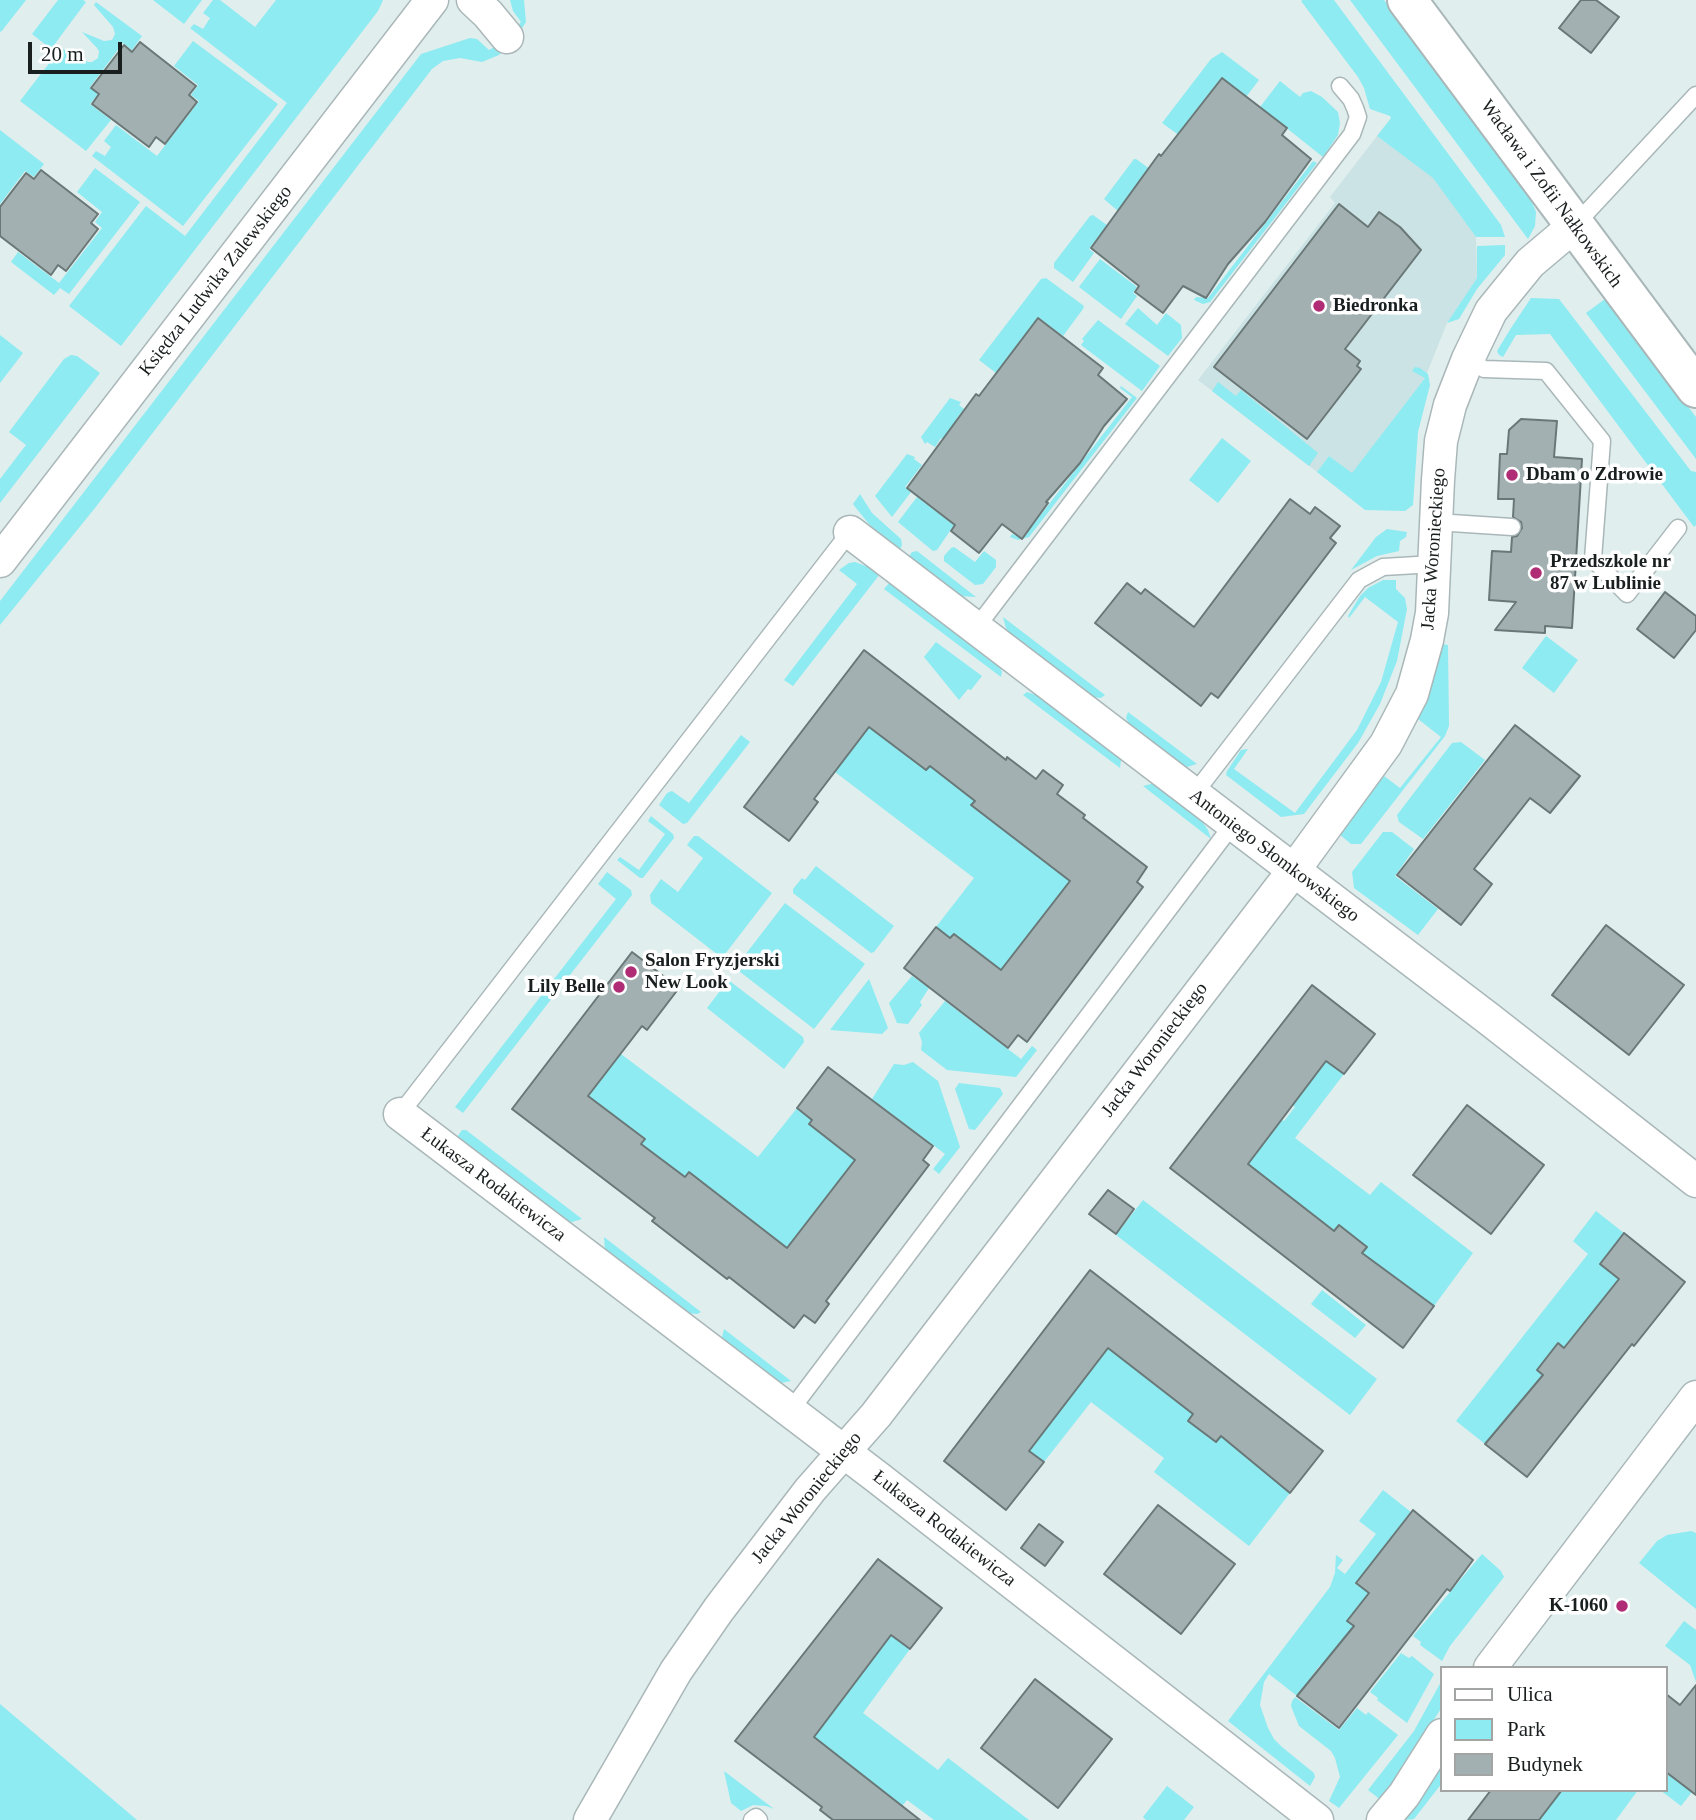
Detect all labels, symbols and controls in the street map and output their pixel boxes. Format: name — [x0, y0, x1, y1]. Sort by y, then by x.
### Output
scale bar — [32, 28, 126, 72]
text: 20 m — [41, 42, 84, 66]
street label: Wacława i Zofii Nałkowskich — [1475, 96, 1627, 292]
street label: Księdza Ludwika Zalewskiego — [135, 181, 297, 381]
place label: Biedronka — [1333, 295, 1418, 317]
marker: Biedronka — [1311, 298, 1327, 314]
place label: Dbam o Zdrowie — [1526, 464, 1663, 486]
street label: Jacka Woronieckiego — [1417, 467, 1451, 631]
marker: Dbam o Zdrowie — [1504, 467, 1520, 483]
place label: Przedszkole nr 87 w Lublinie — [1550, 551, 1671, 595]
marker: Przedszkole nr 87 w Lublinie — [1528, 565, 1544, 581]
street label: Antoniego Słomkowskiego — [1184, 784, 1364, 928]
place label: Salon Fryzjerski New Look — [645, 950, 780, 994]
marker: Salon Fryzjerski New Look — [623, 964, 639, 980]
place label: Lily Belle — [527, 976, 605, 998]
street label: Jacka Woronieckiego — [1097, 978, 1213, 1122]
marker: Lily Belle — [611, 979, 627, 995]
street label: Łukasza Rodakiewicza — [416, 1123, 570, 1247]
street label: Jacka Woronieckiego — [747, 1428, 867, 1568]
street label: Łukasza Rodakiewicza — [868, 1466, 1020, 1592]
place label: K-1060 — [1549, 1595, 1608, 1617]
marker: K-1060 — [1614, 1598, 1630, 1614]
legend — [1440, 1666, 1668, 1792]
text: Ulica — [1507, 1682, 1552, 1706]
text: Park — [1507, 1717, 1546, 1741]
text: Budynek — [1507, 1752, 1583, 1776]

